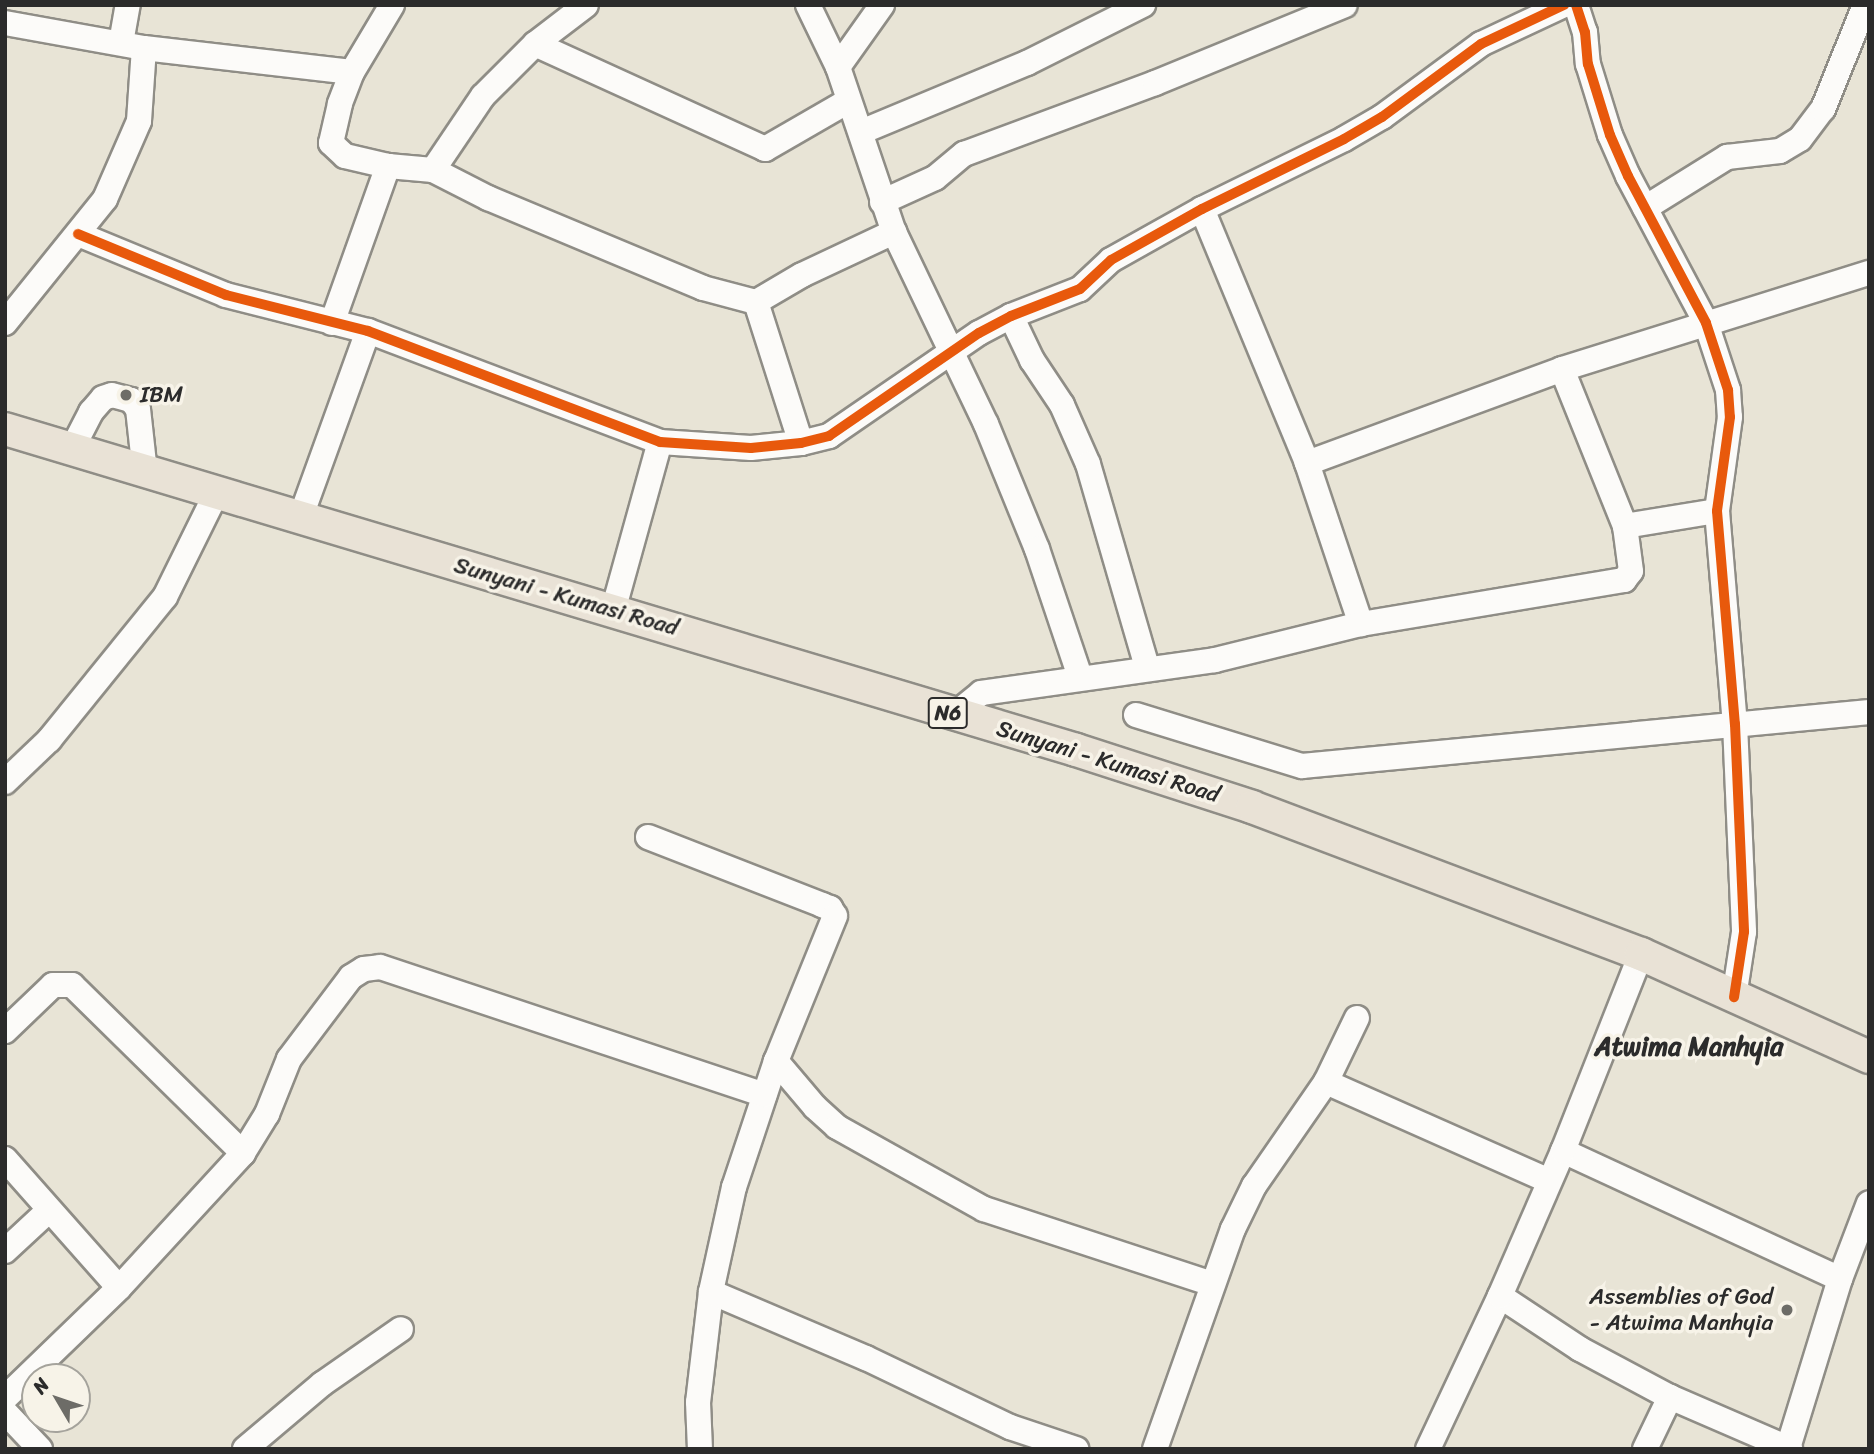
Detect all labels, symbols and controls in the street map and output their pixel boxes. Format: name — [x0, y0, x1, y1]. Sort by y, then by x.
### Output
place label: IBM — [140, 381, 183, 409]
marker: IBM — [118, 387, 134, 403]
street label: Sunyani - Kumasi Road — [451, 552, 681, 642]
road number: N6 — [927, 696, 969, 730]
street label: Sunyani - Kumasi Road — [993, 715, 1223, 809]
district label: Atwima Manhyia — [1595, 1031, 1783, 1063]
place label: Assemblies of God - Atwima Manhyia — [1589, 1283, 1773, 1337]
marker: Assemblies of God - Atwima Manhyia — [1779, 1302, 1795, 1318]
north arrow — [21, 1363, 91, 1433]
text: N — [24, 1370, 58, 1401]

